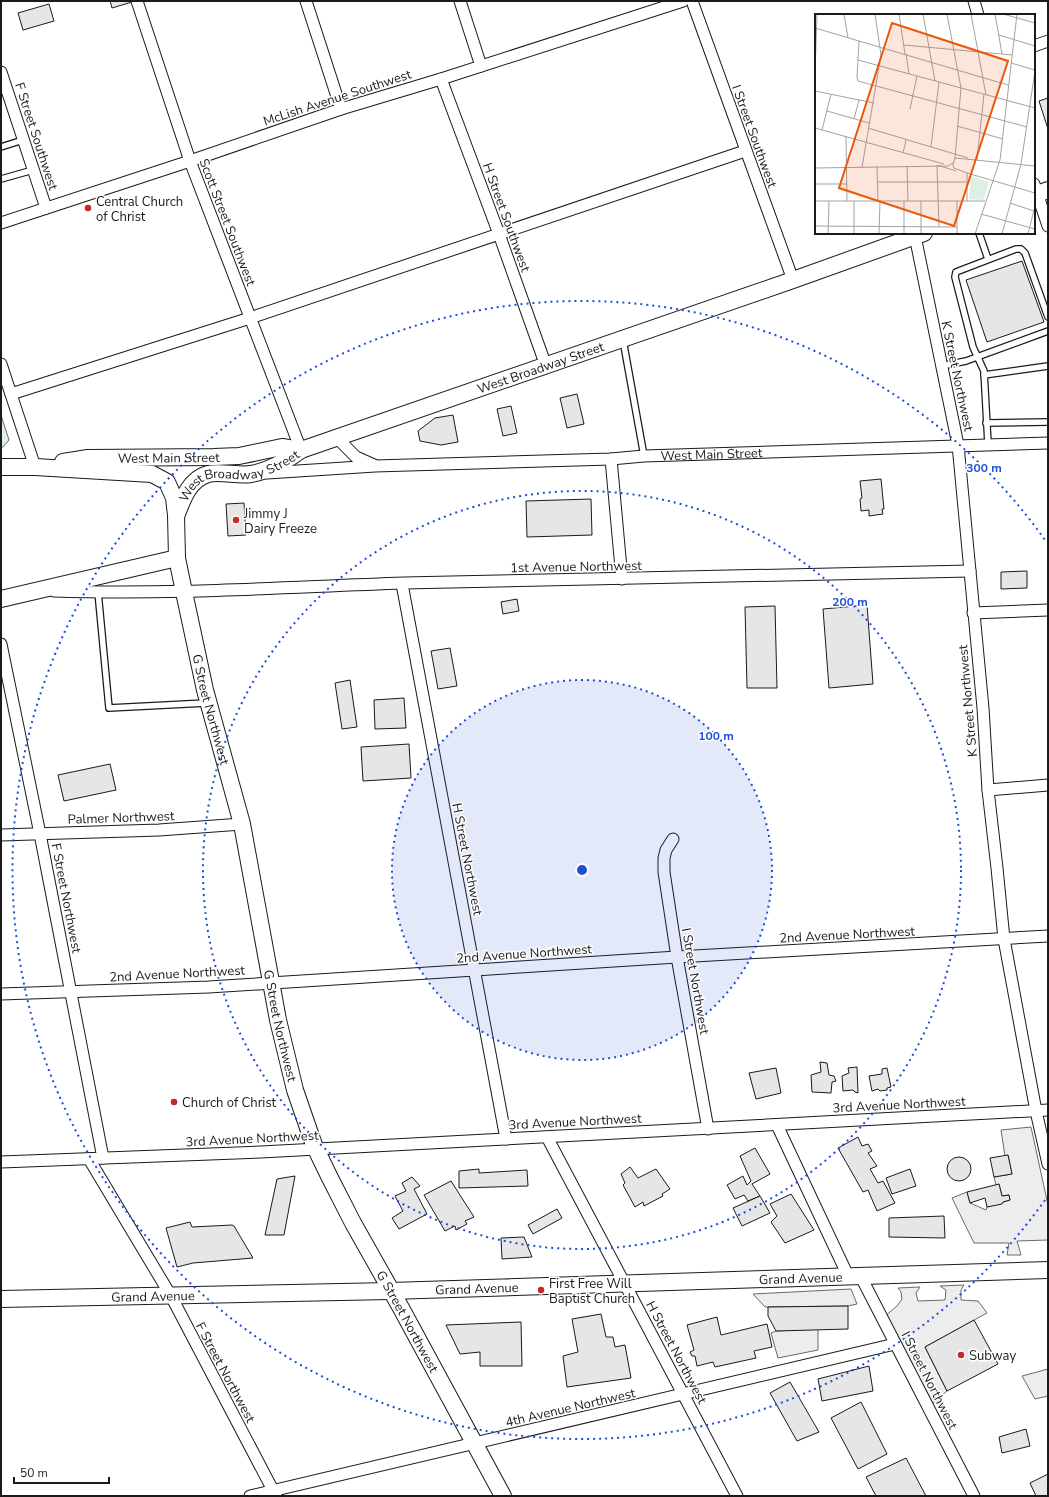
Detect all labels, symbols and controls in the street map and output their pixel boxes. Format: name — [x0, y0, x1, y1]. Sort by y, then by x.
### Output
inset map — [815, 14, 1035, 234]
street label: McLish Avenue Southwest — [261, 65, 414, 130]
street label: F Street Southwest — [10, 80, 62, 193]
street label: I Street Southwest — [727, 82, 781, 191]
street label: Scott Street Southwest — [194, 156, 260, 289]
street label: H Street Southwest — [478, 160, 534, 275]
place label: Central Church of Christ — [96, 193, 183, 226]
marker: Central Church of Christ — [83, 203, 93, 213]
street label: K Street Northwest — [937, 319, 978, 434]
street label: West Broadway Street — [475, 338, 607, 398]
street label: West Main Street — [660, 444, 763, 465]
street label: West Broadway Street — [175, 446, 304, 505]
street label: West Main Street — [118, 449, 220, 468]
text: 300 m — [966, 460, 1002, 476]
place label: Jimmy J Dairy Freeze — [243, 505, 317, 538]
marker: Jimmy J Dairy Freeze — [231, 515, 241, 525]
street label: 1st Avenue Northwest — [510, 557, 642, 577]
text: 200 m — [832, 594, 868, 610]
street label: K Street Northwest — [954, 644, 982, 758]
street label: G Street Northwest — [188, 652, 233, 768]
text: 100 m — [698, 728, 734, 744]
street label: H Street Northwest — [447, 801, 487, 917]
street label: Palmer Northwest — [67, 807, 175, 829]
street label: F Street Northwest — [47, 842, 86, 955]
centre of rings — [575, 863, 589, 877]
street label: 2nd Avenue Northwest — [779, 922, 916, 948]
street label: I Street Northwest — [677, 927, 713, 1036]
street label: 2nd Avenue Northwest — [456, 940, 593, 968]
street label: 2nd Avenue Northwest — [109, 961, 246, 987]
street label: G Street Northwest — [259, 968, 301, 1084]
street label: 3rd Avenue Northwest — [832, 1093, 966, 1117]
place label: Church of Christ — [182, 1094, 277, 1112]
marker: Church of Christ — [169, 1097, 179, 1107]
street label: 3rd Avenue Northwest — [508, 1110, 642, 1134]
street label: 3rd Avenue Northwest — [185, 1127, 319, 1151]
street label: G Street Northwest — [372, 1267, 443, 1376]
street label: Grand Avenue — [759, 1269, 843, 1289]
place label: First Free Will Baptist Church — [549, 1275, 635, 1308]
street label: Grand Avenue — [435, 1279, 519, 1300]
marker: First Free Will Baptist Church — [536, 1285, 546, 1295]
street label: Grand Avenue — [111, 1287, 195, 1307]
street label: H Street Northwest — [641, 1298, 711, 1408]
street label: F Street Northwest — [191, 1319, 259, 1426]
street label: I Street Northwest — [897, 1328, 962, 1433]
place label: Subway — [969, 1347, 1016, 1365]
marker: Subway — [956, 1350, 966, 1360]
street label: 4th Avenue Northwest — [503, 1384, 637, 1432]
scale bar — [14, 1459, 109, 1485]
text: 50 m — [20, 1465, 48, 1481]

